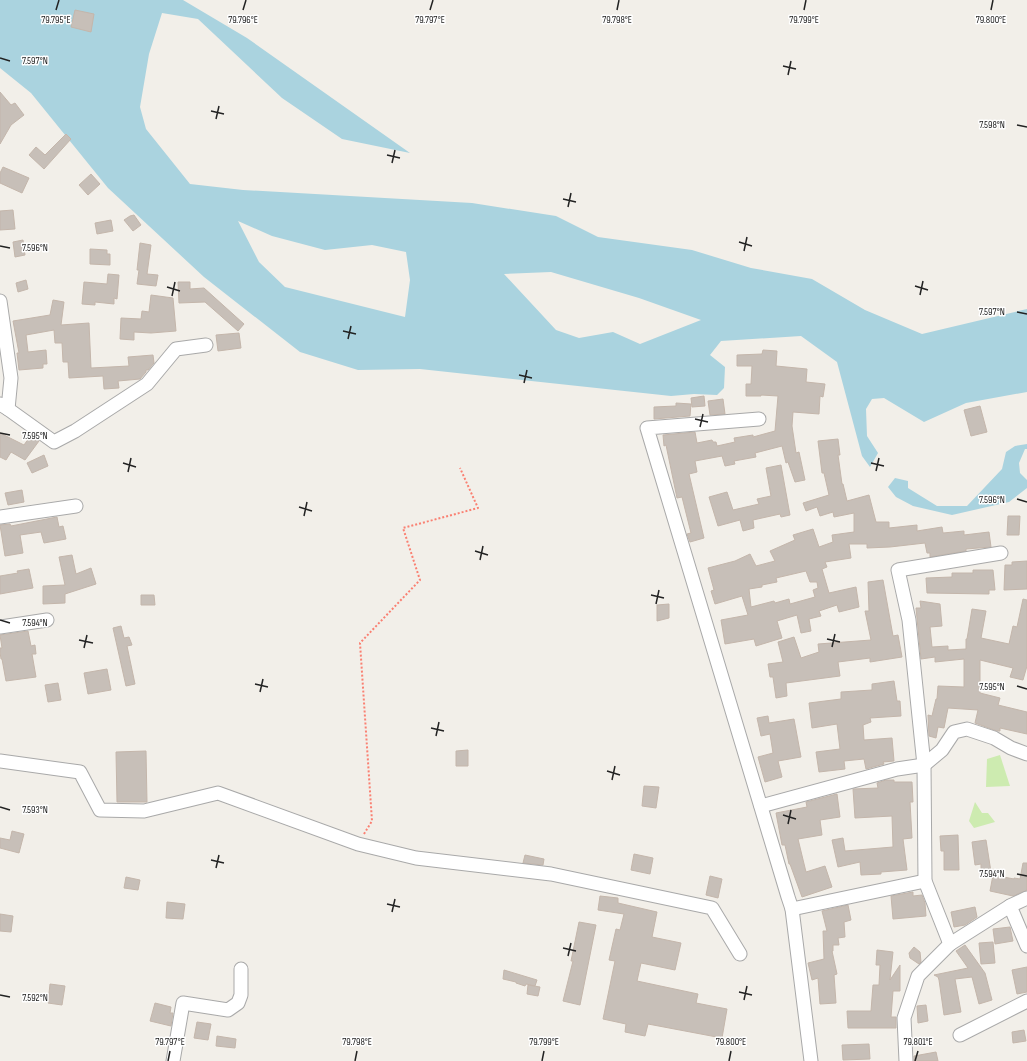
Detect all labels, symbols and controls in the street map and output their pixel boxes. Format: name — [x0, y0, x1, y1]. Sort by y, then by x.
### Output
text: 79.795°E — [41, 14, 71, 26]
text: 79.796°E — [228, 14, 258, 26]
text: 79.797°E — [415, 14, 445, 26]
text: 79.798°E — [602, 14, 632, 26]
text: 79.799°E — [789, 14, 819, 26]
text: 79.800°E — [976, 14, 1006, 26]
text: 7.597°N — [22, 55, 48, 67]
text: 7.598°N — [979, 119, 1005, 131]
text: 7.596°N — [22, 242, 48, 254]
text: 7.597°N — [979, 306, 1005, 318]
text: 7.595°N — [22, 430, 48, 442]
text: 7.596°N — [979, 494, 1005, 506]
text: 7.594°N — [22, 617, 48, 629]
text: 7.595°N — [979, 681, 1005, 693]
text: 7.593°N — [22, 804, 48, 816]
text: 7.594°N — [979, 868, 1005, 880]
text: 7.592°N — [22, 992, 48, 1004]
text: 79.797°E — [155, 1036, 185, 1048]
text: 79.798°E — [342, 1036, 372, 1048]
text: 79.799°E — [529, 1036, 559, 1048]
text: 79.800°E — [716, 1036, 746, 1048]
text: 79.801°E — [903, 1036, 933, 1048]

